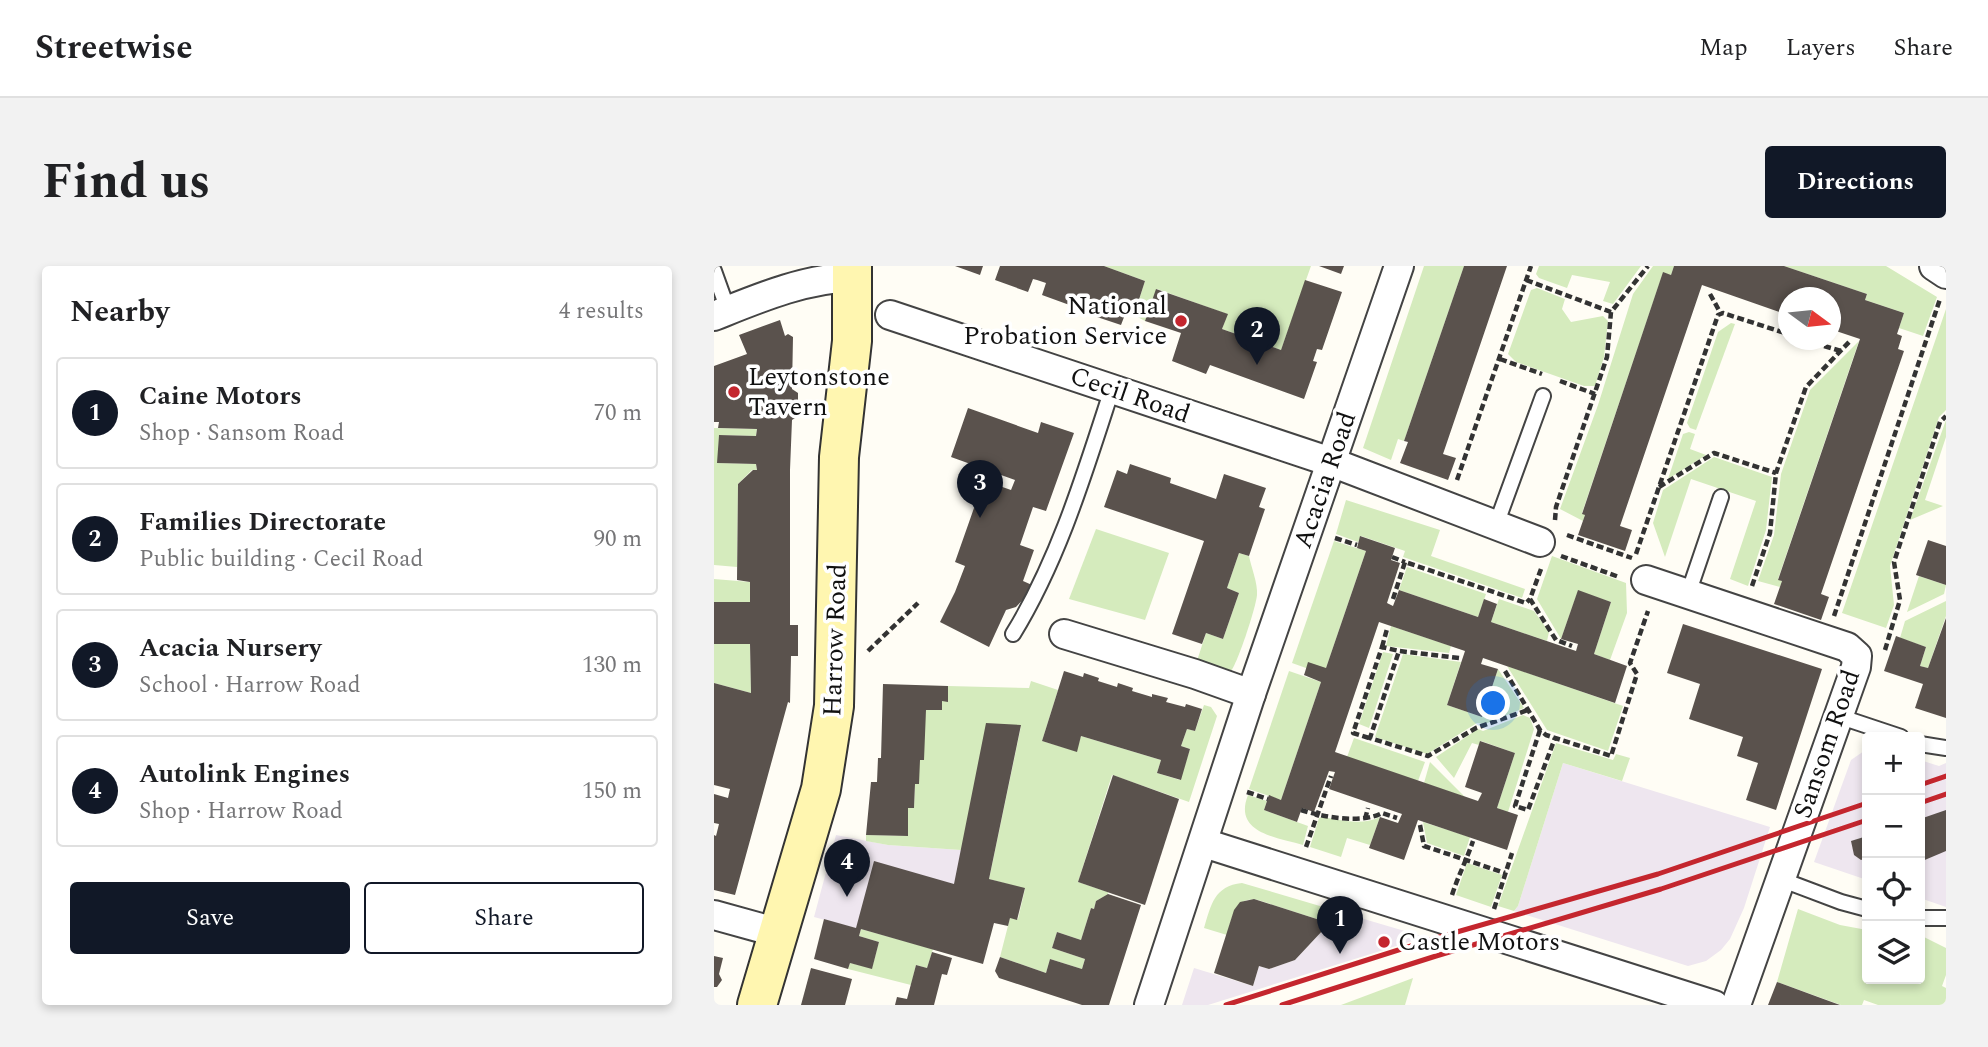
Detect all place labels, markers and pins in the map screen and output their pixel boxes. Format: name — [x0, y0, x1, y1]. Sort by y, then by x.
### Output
place label: National Probation Service — [963, 286, 1167, 356]
pin: 2 — [1234, 307, 1280, 365]
marker: National Probation Service — [1173, 313, 1189, 329]
place label: Leytonstone Tavern — [748, 357, 890, 427]
marker: Leytonstone Tavern — [726, 384, 742, 400]
pin: 3 — [957, 460, 1003, 518]
pin: 4 — [824, 839, 870, 897]
pin: 1 — [1317, 896, 1363, 954]
place label: Castle Motors — [1398, 922, 1560, 962]
marker: Castle Motors — [1376, 934, 1392, 950]

